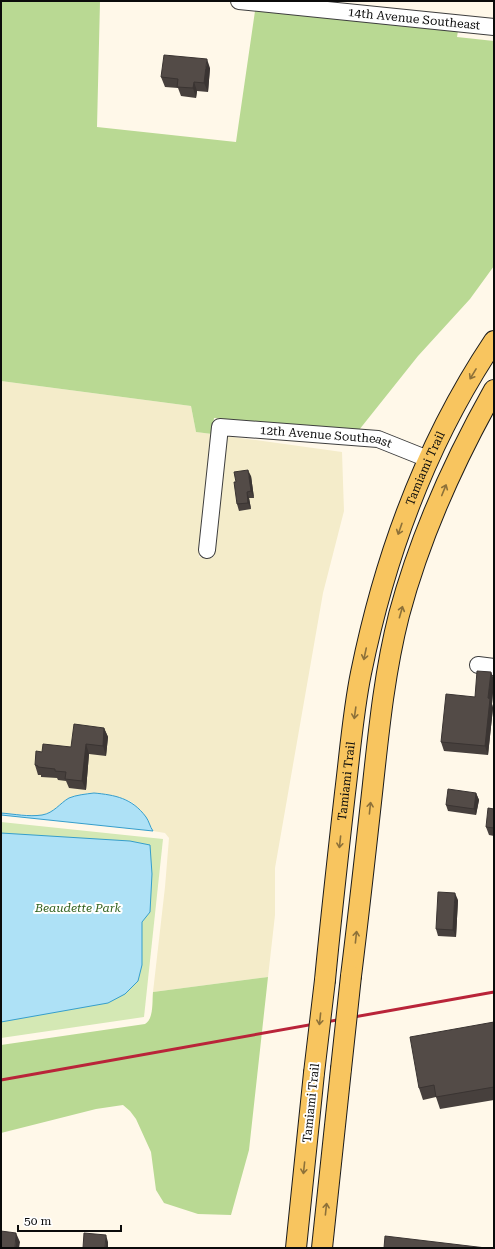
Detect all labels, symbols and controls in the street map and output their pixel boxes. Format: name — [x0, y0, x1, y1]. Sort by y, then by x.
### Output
street label: 14th Avenue Southeast — [347, 5, 481, 33]
one-way arrow — [469, 368, 477, 380]
street label: 12th Avenue Southeast — [259, 423, 394, 451]
street label: Tamiami Trail — [403, 429, 448, 508]
one-way arrow — [441, 484, 448, 496]
one-way arrow — [396, 523, 403, 536]
one-way arrow — [397, 606, 405, 619]
one-way arrow — [360, 648, 368, 661]
one-way arrow — [351, 706, 359, 719]
street label: Tamiami Trail — [335, 741, 358, 821]
one-way arrow — [367, 802, 374, 815]
one-way arrow — [336, 835, 344, 848]
park label: Beaudette Park — [34, 901, 122, 915]
one-way arrow — [352, 931, 360, 944]
one-way arrow — [316, 1012, 324, 1025]
street label: Tamiami Trail — [300, 1062, 322, 1143]
one-way arrow — [300, 1161, 307, 1174]
one-way arrow — [322, 1203, 330, 1216]
scale bar — [18, 1207, 121, 1233]
text: 50 m — [24, 1214, 51, 1228]

